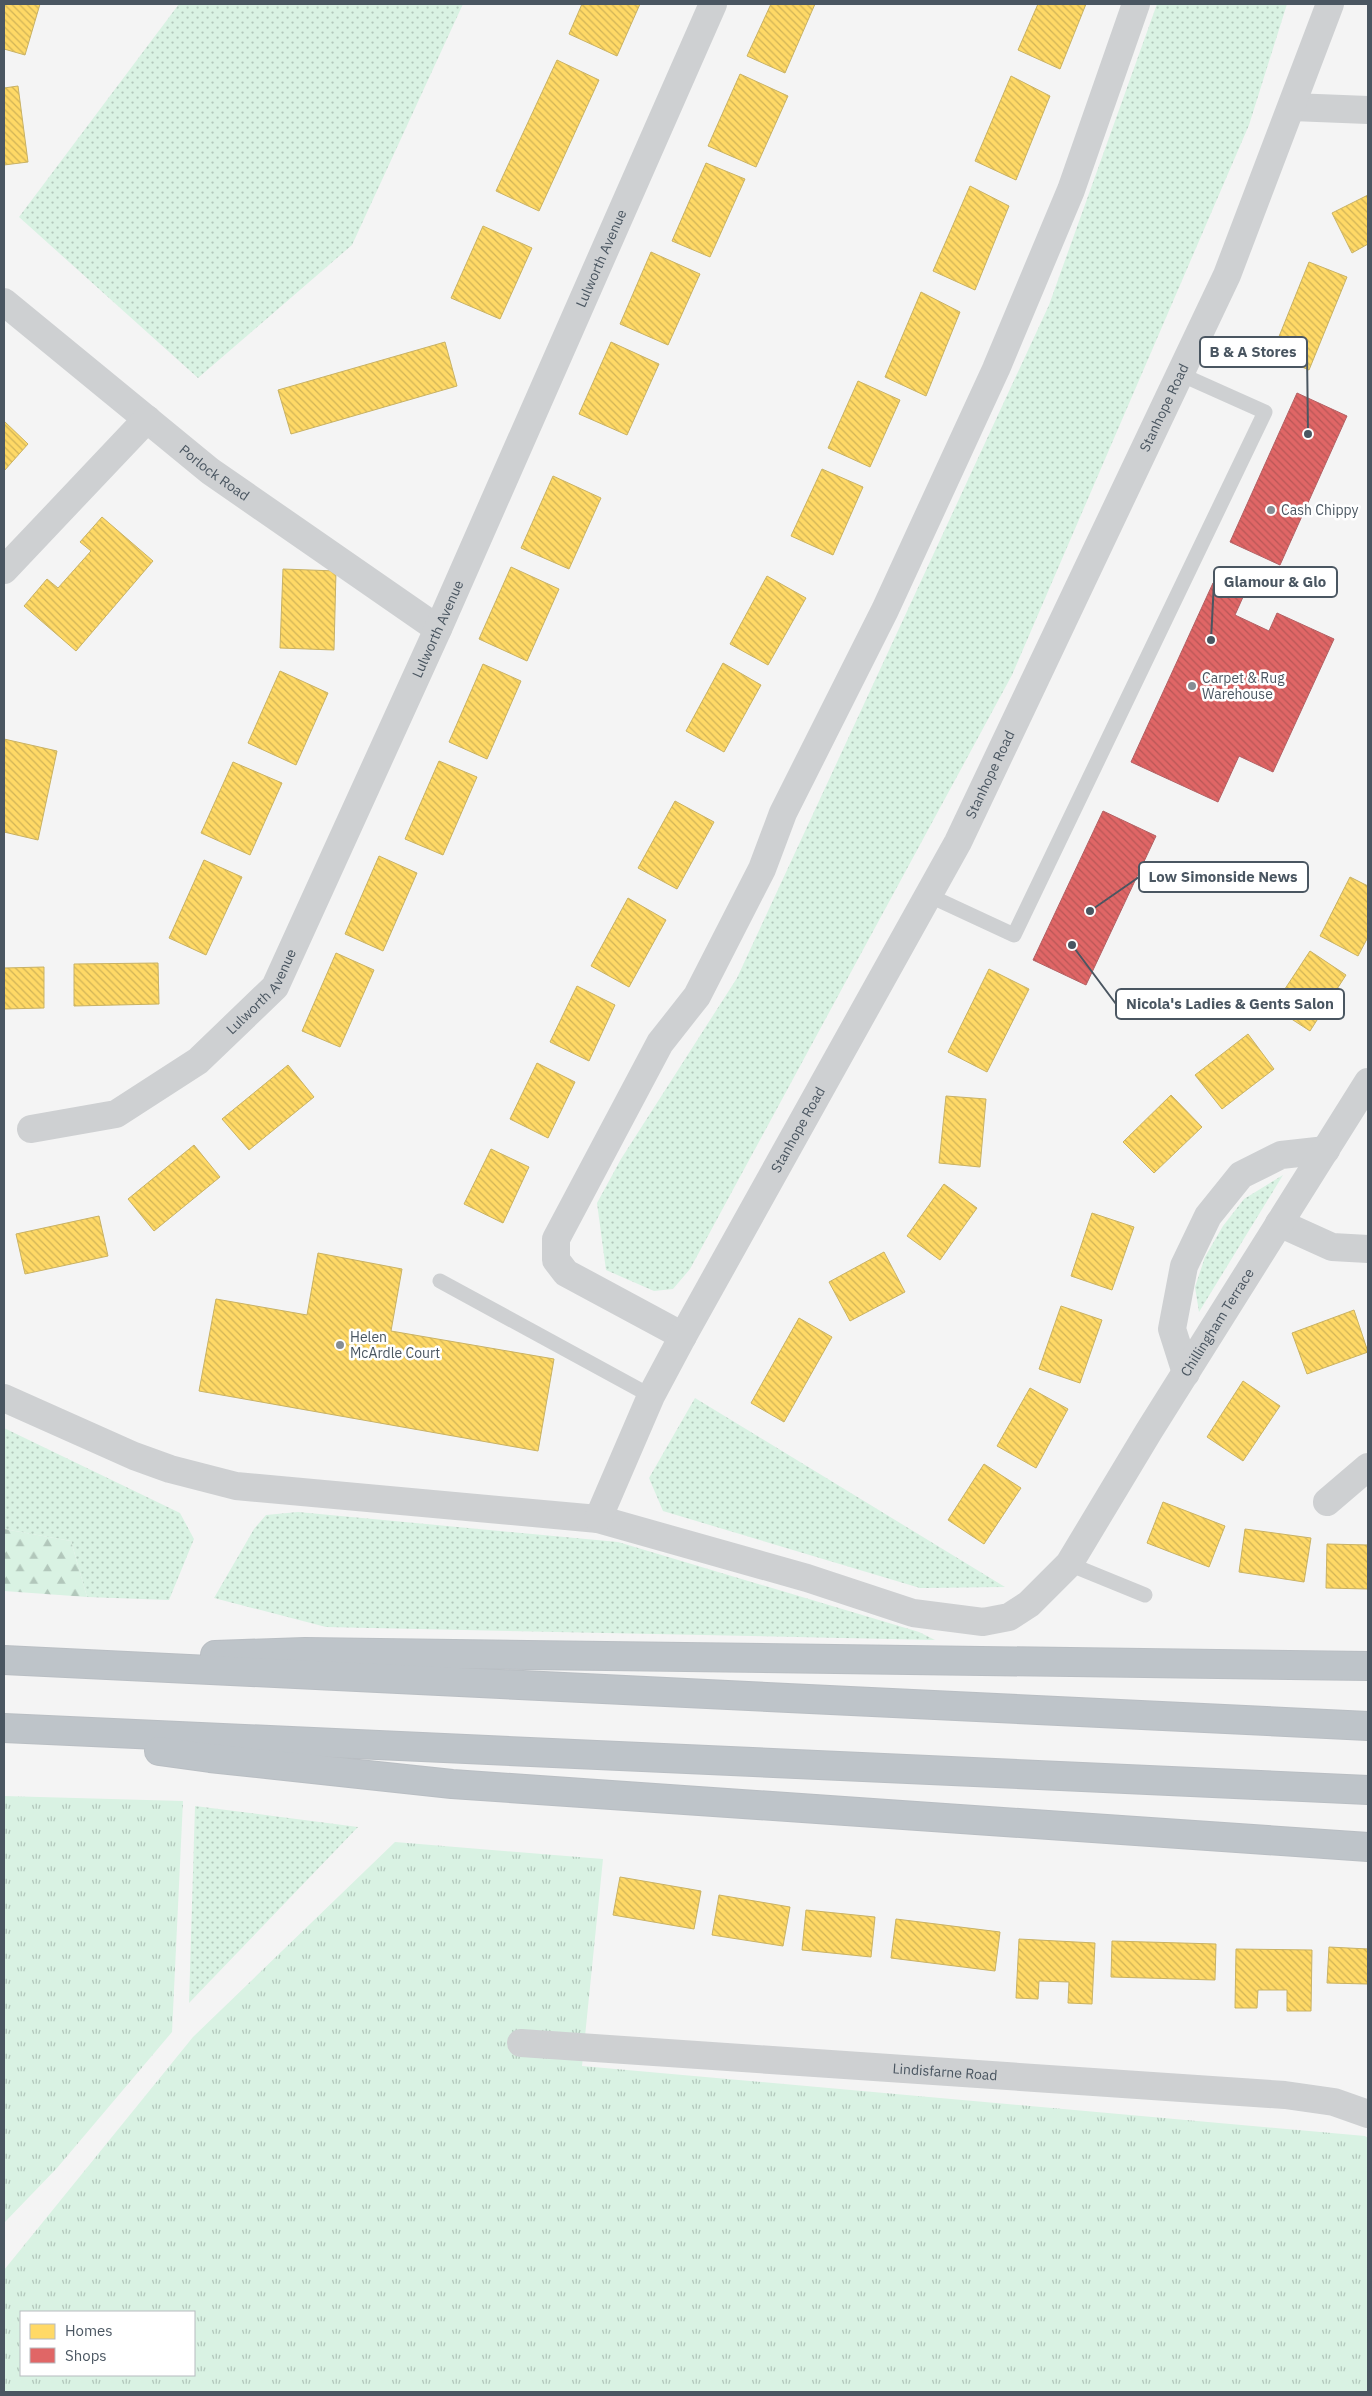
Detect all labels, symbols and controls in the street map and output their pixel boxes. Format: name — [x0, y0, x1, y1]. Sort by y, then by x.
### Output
street label: Lulworth Avenue — [572, 206, 631, 310]
callout: B & A Stores — [1200, 337, 1307, 367]
text: B & A Stores — [1209, 342, 1297, 361]
street label: Stanhope Road — [1135, 361, 1193, 455]
street label: Porlock Road — [176, 441, 253, 505]
place label: Cash Chippy — [1281, 501, 1359, 519]
marker: Cash Chippy — [1265, 504, 1277, 516]
callout: Glamour & Glo — [1214, 567, 1337, 597]
text: Glamour & Glo — [1224, 572, 1326, 591]
street label: Lulworth Avenue — [408, 577, 468, 681]
place label: Carpet & Rug Warehouse — [1202, 669, 1285, 703]
marker: Carpet & Rug Warehouse — [1186, 680, 1198, 692]
street label: Stanhope Road — [961, 727, 1019, 822]
callout: Low Simonside News — [1139, 862, 1308, 892]
text: Low Simonside News — [1149, 867, 1298, 886]
street label: Lulworth Avenue — [222, 946, 300, 1038]
callout: Nicola's Ladies & Gents Salon — [1116, 989, 1344, 1019]
text: Nicola's Ladies & Gents Salon — [1126, 994, 1334, 1013]
street label: Stanhope Road — [767, 1084, 829, 1176]
street label: Chillingham Terrace — [1176, 1264, 1258, 1380]
place label: Helen McArdle Court — [350, 1328, 440, 1362]
marker: Helen McArdle Court — [334, 1339, 346, 1351]
street label: Lindisfarne Road — [892, 2059, 998, 2084]
legend — [20, 2311, 195, 2376]
text: Homes — [65, 2321, 113, 2340]
text: Shops — [65, 2346, 107, 2365]

